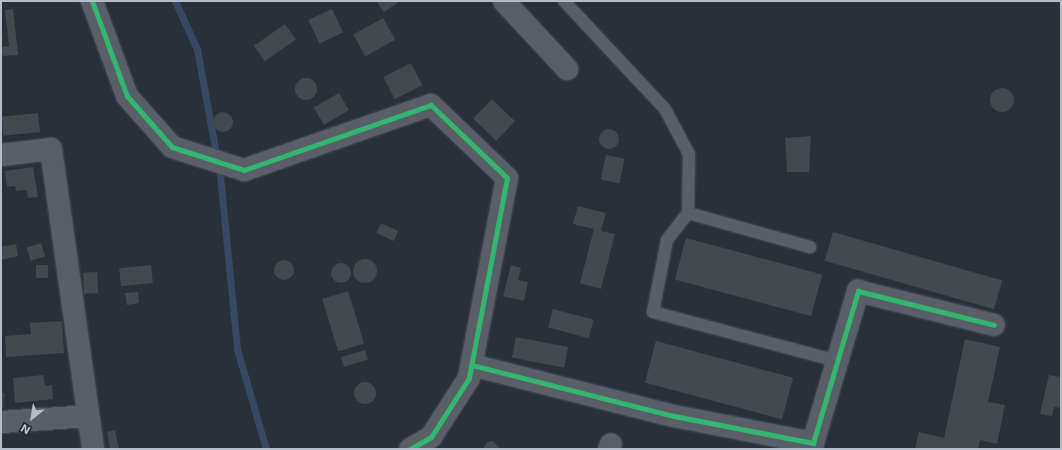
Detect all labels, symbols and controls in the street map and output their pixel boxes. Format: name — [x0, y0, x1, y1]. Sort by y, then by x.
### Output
north arrow — [12, 398, 52, 438]
text: N — [19, 421, 33, 437]

